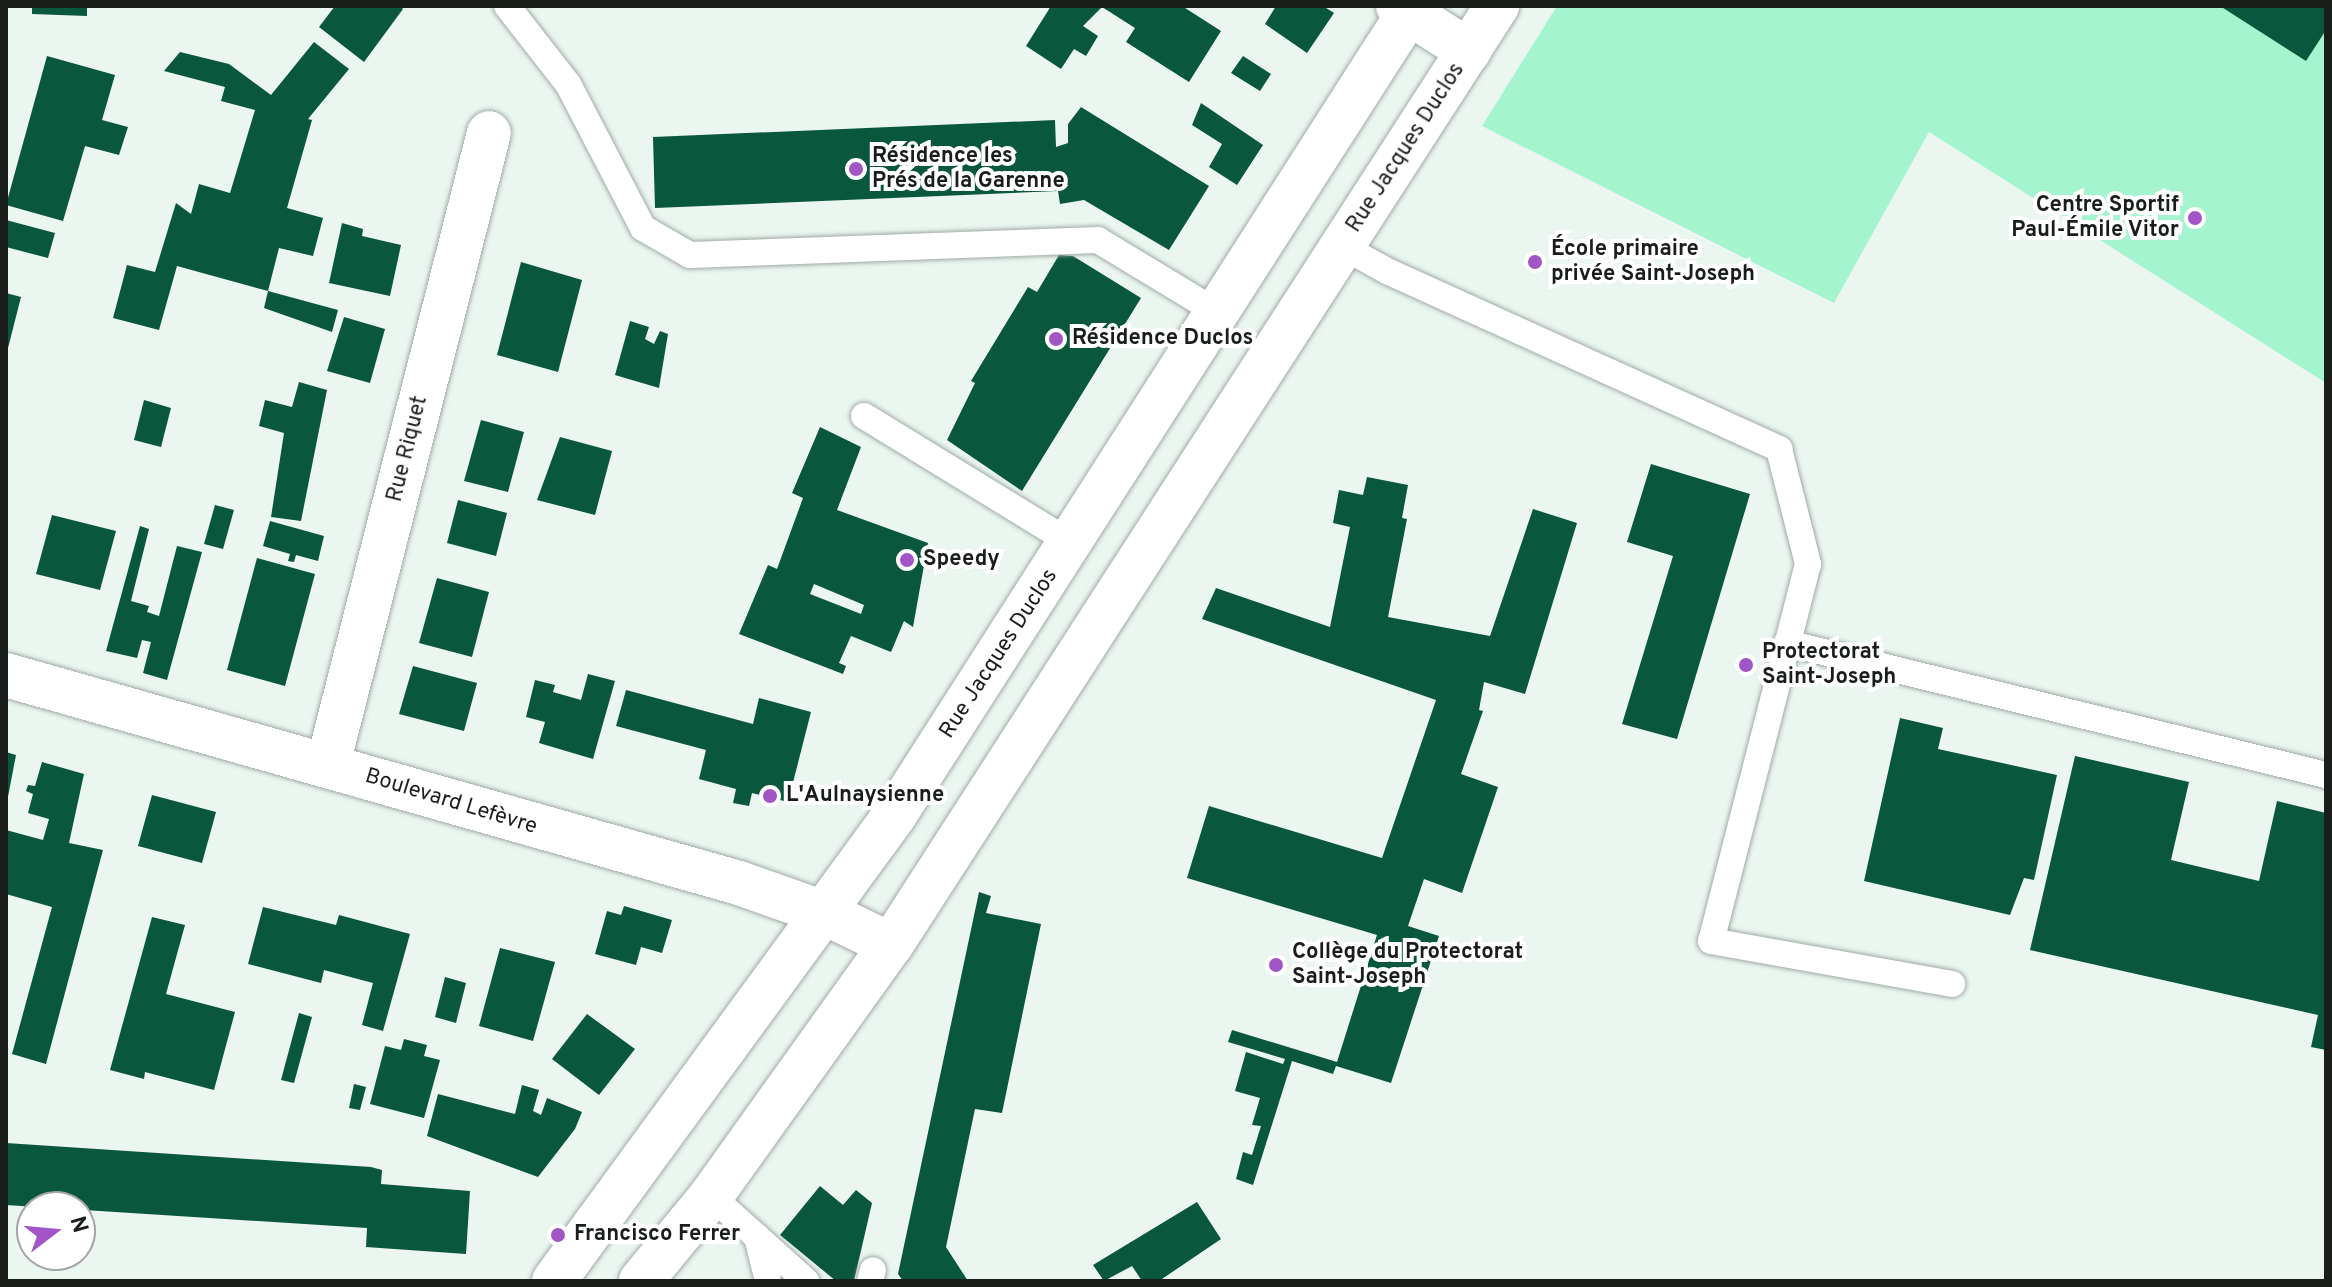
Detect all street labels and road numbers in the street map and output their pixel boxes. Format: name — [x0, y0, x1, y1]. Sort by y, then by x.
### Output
street label: Rue Jacques Duclos — [1341, 58, 1471, 238]
street label: Rue Riquet — [382, 393, 434, 505]
street label: Rue Jacques Duclos — [934, 564, 1064, 744]
street label: Boulevard Lefèvre — [362, 763, 540, 841]

